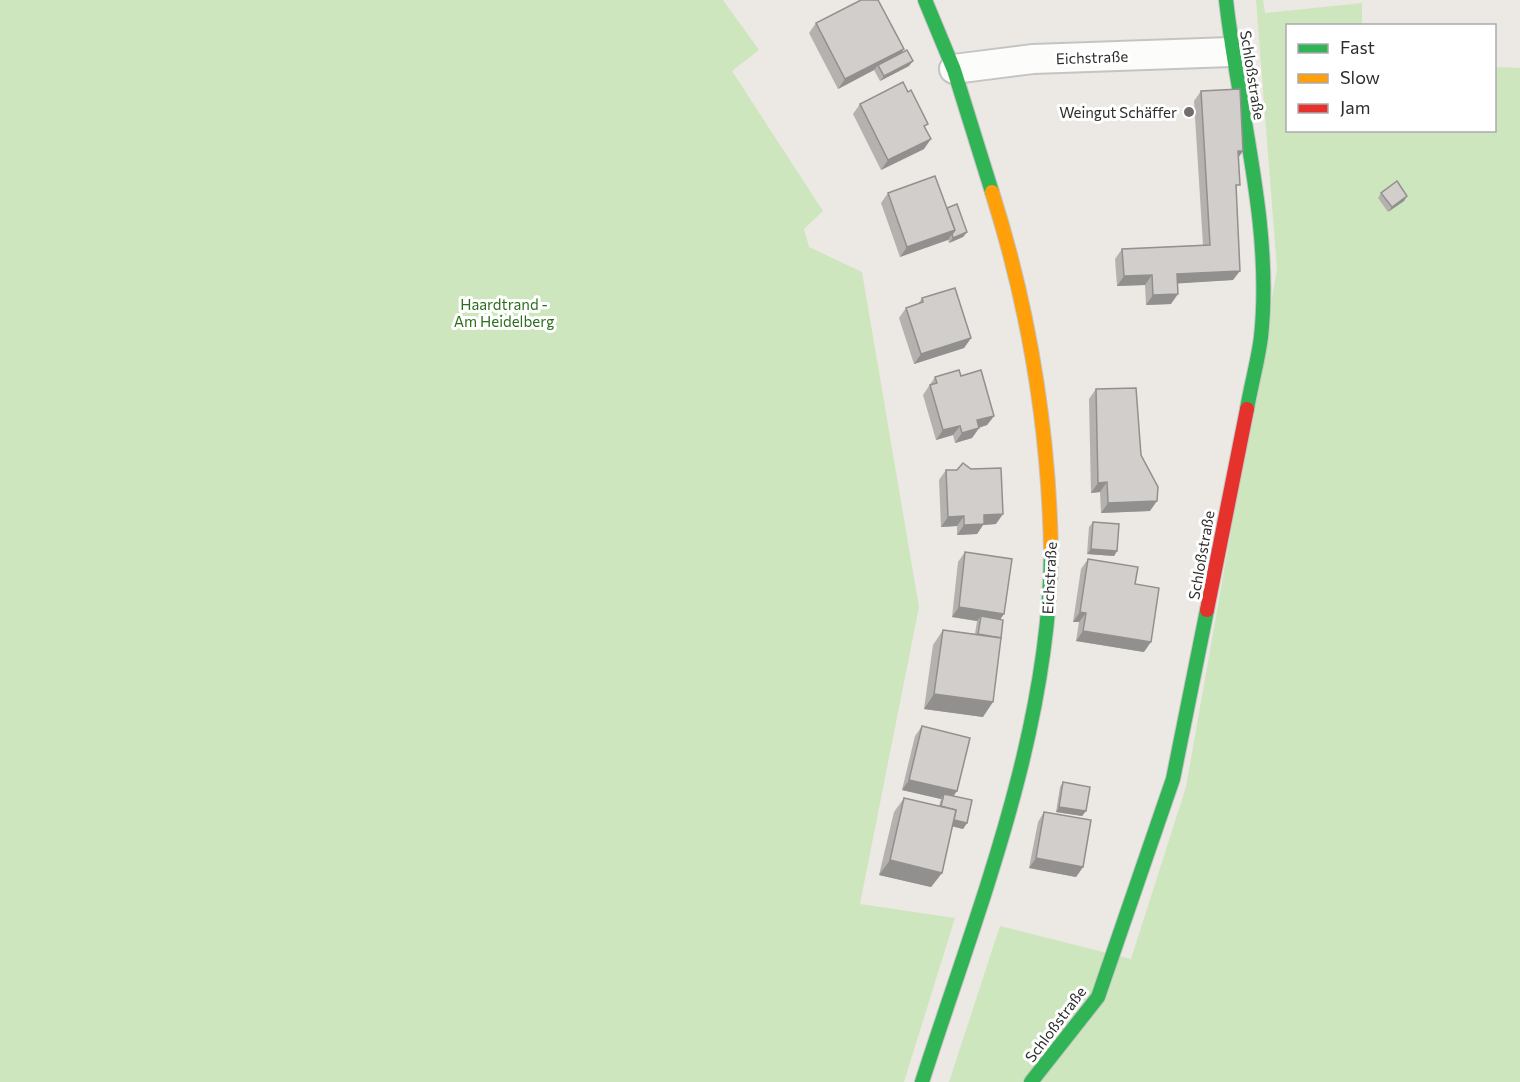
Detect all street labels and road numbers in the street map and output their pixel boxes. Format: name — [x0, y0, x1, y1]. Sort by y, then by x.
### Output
street label: Schloßstraße — [1237, 29, 1269, 121]
street label: Eichstraße — [1056, 47, 1129, 67]
street label: Schloßstraße — [1184, 509, 1218, 601]
street label: Eichstraße — [1038, 541, 1060, 615]
street label: Schloßstraße — [1021, 983, 1089, 1065]

